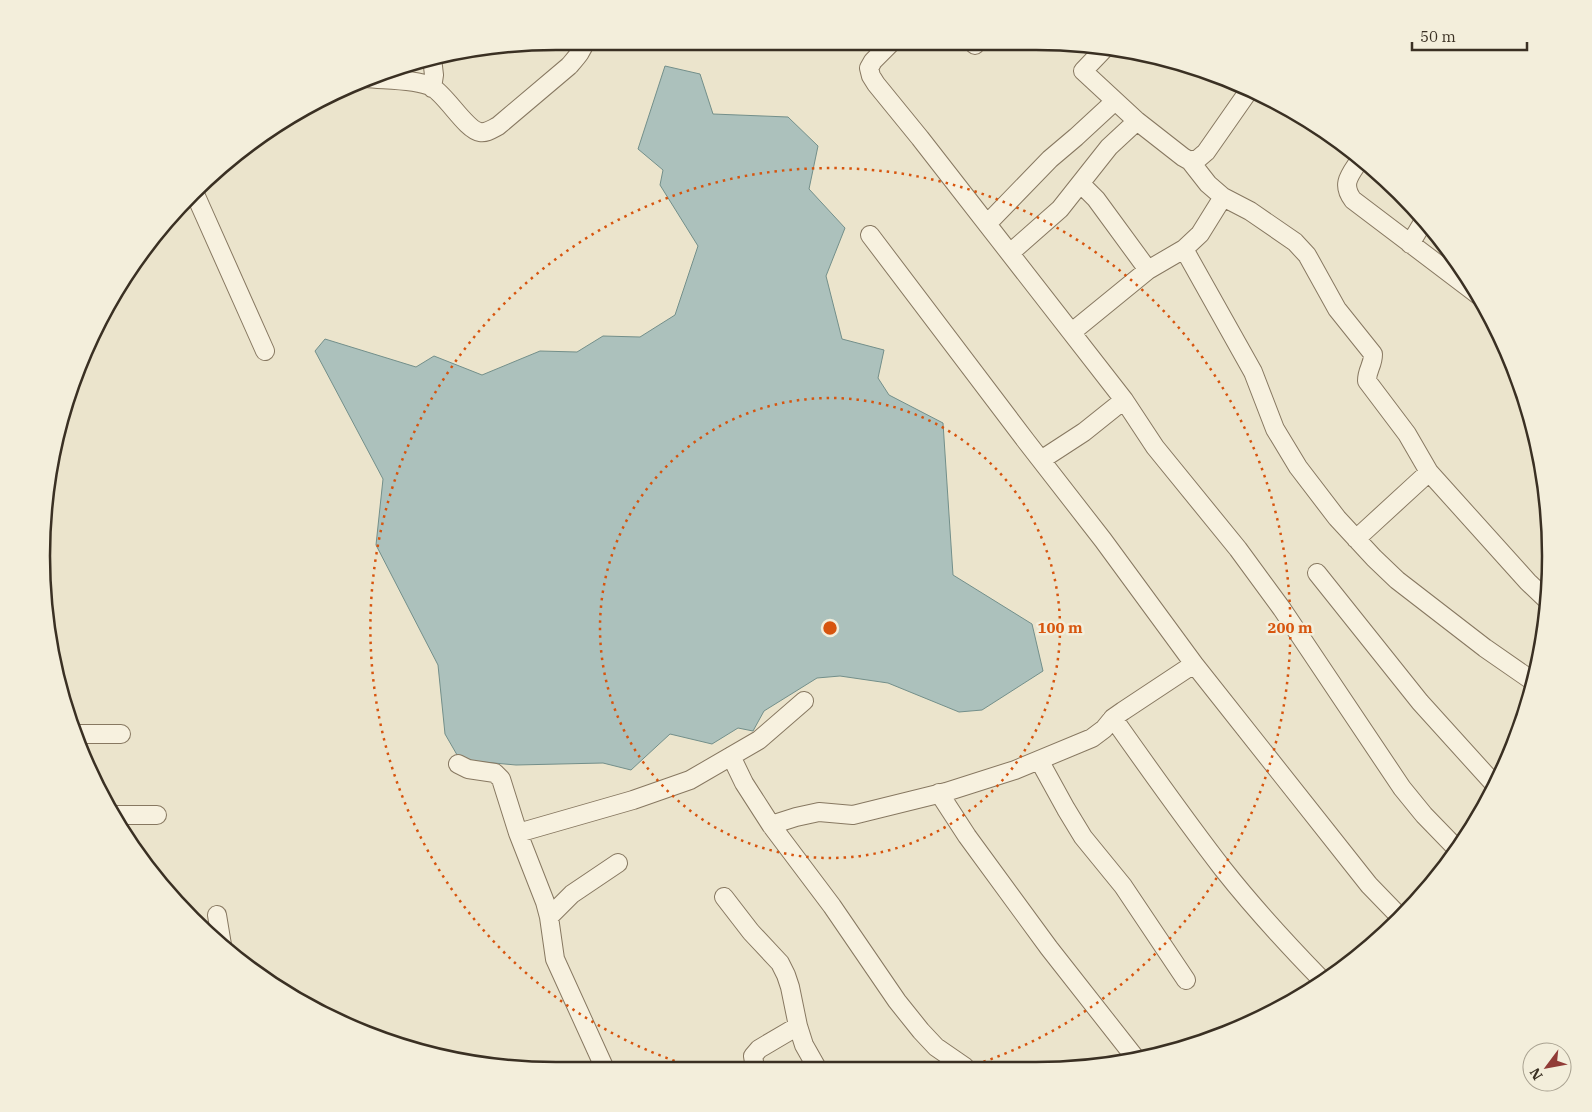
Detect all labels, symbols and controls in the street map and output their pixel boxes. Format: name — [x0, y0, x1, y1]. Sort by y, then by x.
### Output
scale bar — [1412, 20, 1527, 52]
text: 50 m — [1420, 27, 1456, 46]
text: 100 m — [1037, 618, 1083, 637]
text: 200 m — [1267, 618, 1313, 637]
centre of rings — [821, 619, 839, 637]
north arrow — [1522, 1042, 1572, 1092]
text: N — [1525, 1064, 1547, 1083]

